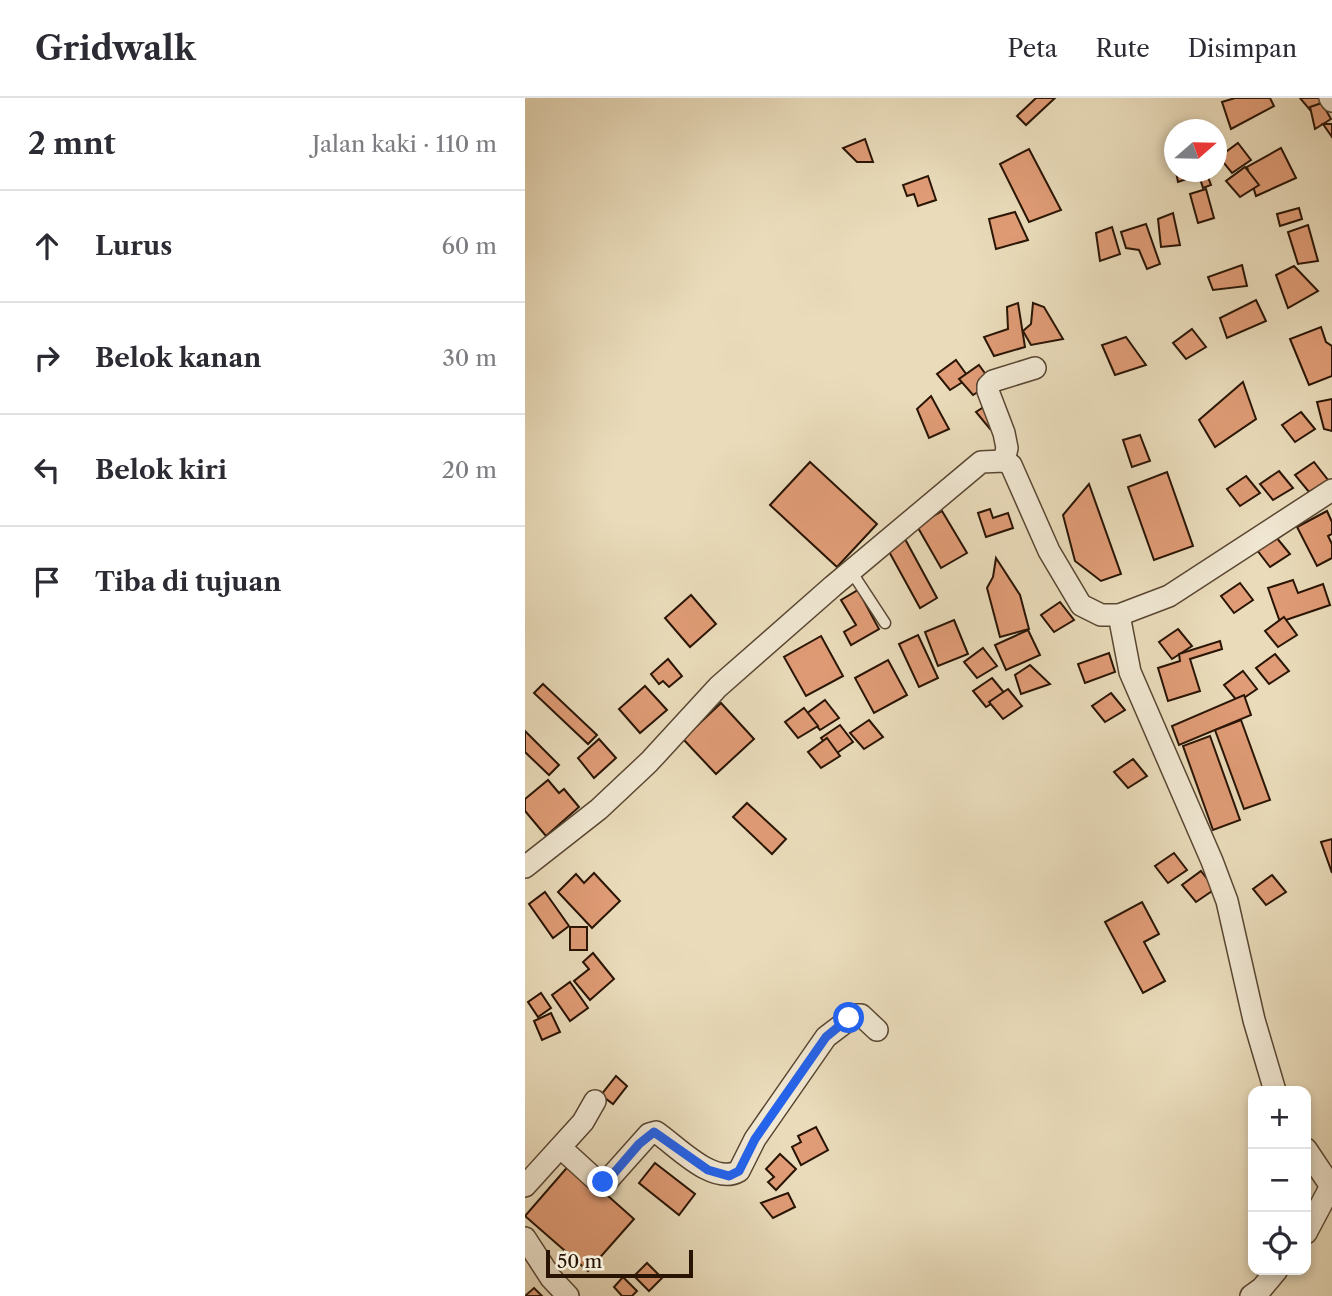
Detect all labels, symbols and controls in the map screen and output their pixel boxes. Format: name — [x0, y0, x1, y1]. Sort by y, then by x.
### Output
text: Gridwalk — [35, 28, 196, 69]
text: Peta — [1008, 34, 1057, 63]
text: Rute — [1095, 34, 1150, 63]
text: Disimpan — [1188, 34, 1297, 63]
north arrow — [1164, 119, 1227, 182]
text: 2 mnt — [28, 125, 116, 162]
text: Jalan kaki · 110 m — [312, 130, 497, 158]
icon: ahead — [28, 227, 66, 265]
text: Lurus — [95, 230, 172, 262]
text: 60 m — [441, 232, 497, 260]
icon: right — [28, 339, 66, 377]
text: Belok kanan — [95, 342, 261, 374]
text: 30 m — [442, 344, 497, 372]
icon: left — [28, 451, 66, 489]
text: Belok kiri — [95, 454, 227, 486]
text: 20 m — [442, 456, 497, 484]
icon: arrive — [28, 563, 66, 601]
text: Tiba di tujuan — [95, 566, 281, 598]
route start — [833, 1002, 864, 1033]
map controls — [1248, 1086, 1311, 1275]
button: + — [1248, 1086, 1311, 1149]
button: − — [1248, 1149, 1311, 1212]
route end — [587, 1166, 618, 1197]
button: locate — [1248, 1212, 1311, 1275]
scale bar — [546, 1247, 693, 1279]
text: 50 m — [557, 1250, 602, 1273]

